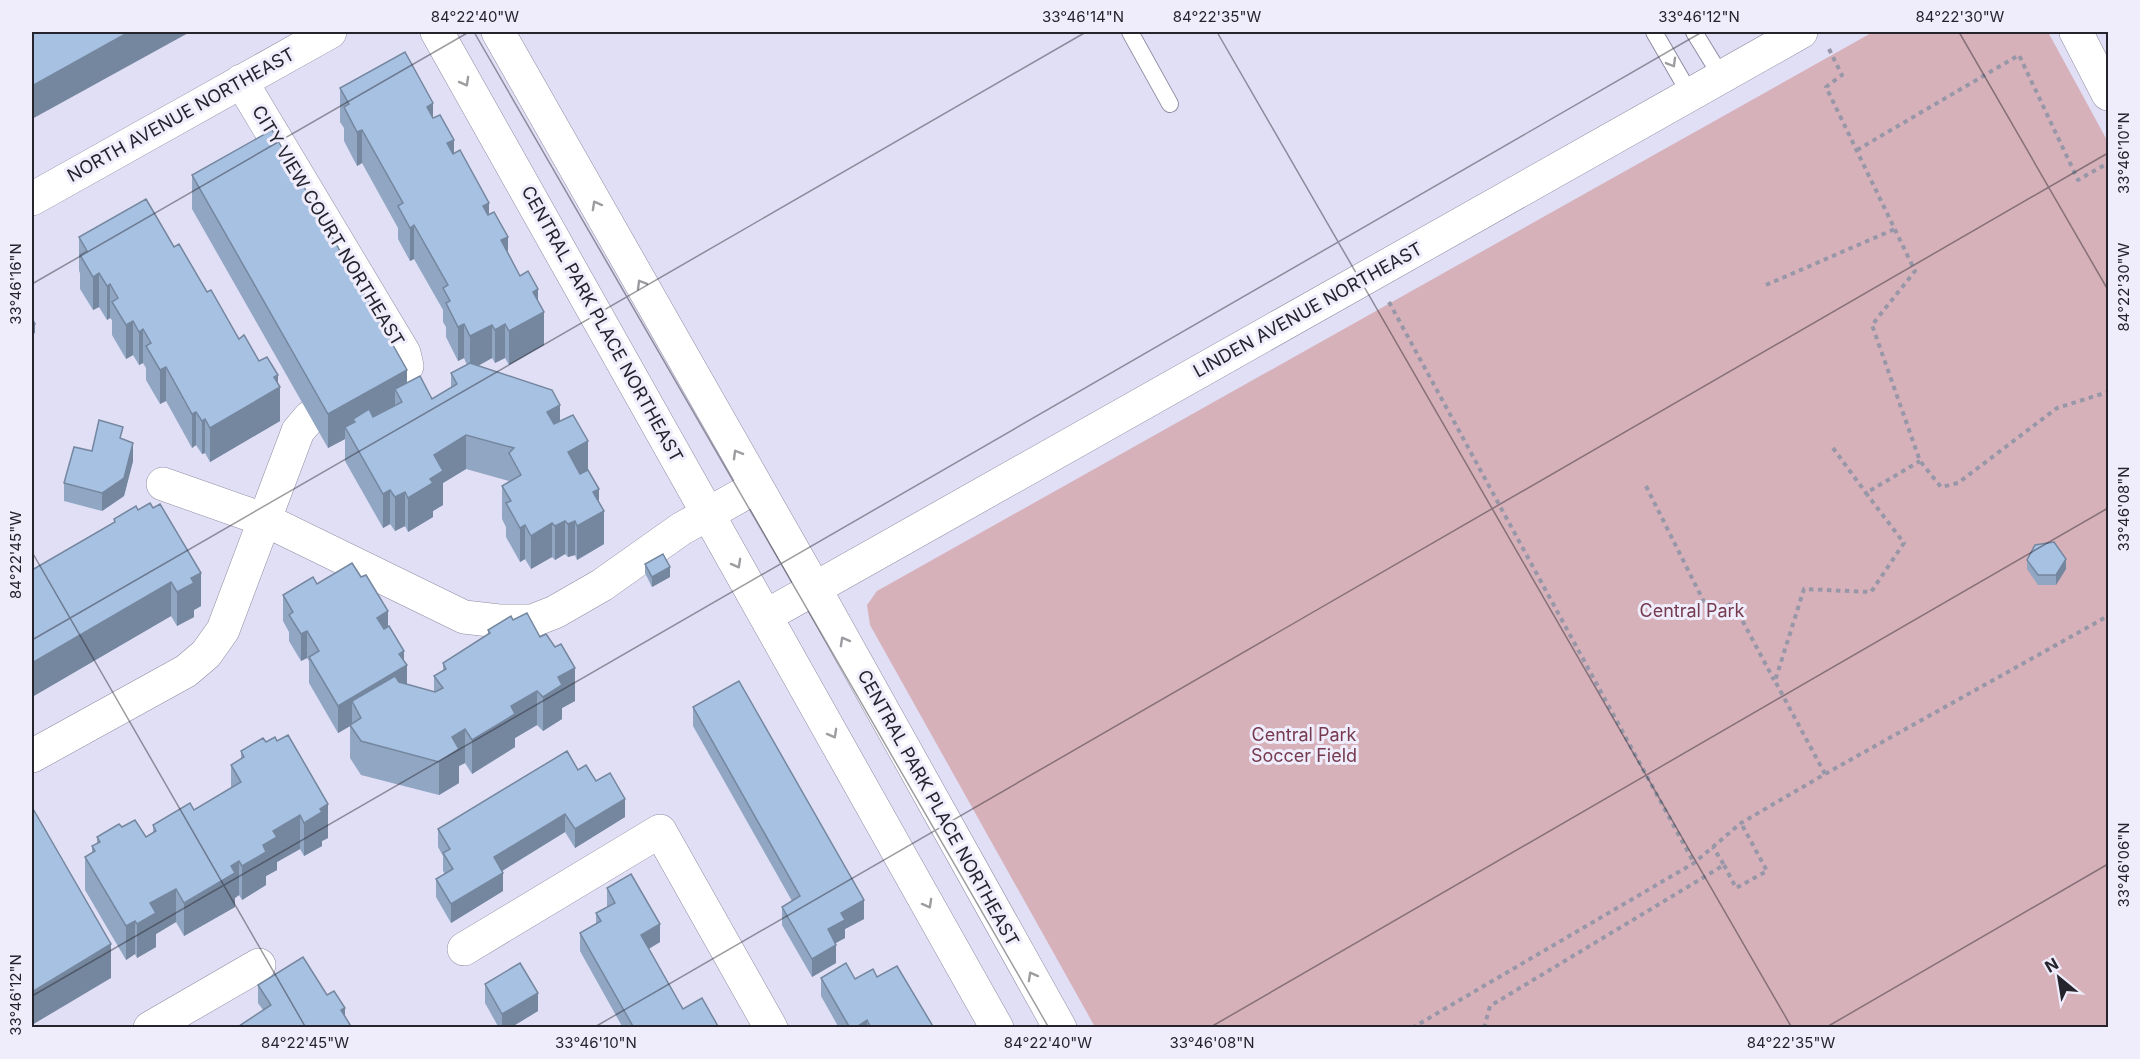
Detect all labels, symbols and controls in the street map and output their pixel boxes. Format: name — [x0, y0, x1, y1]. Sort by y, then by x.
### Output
text: 84°22'40"W — [431, 7, 519, 26]
text: 33°46'14"N — [1042, 7, 1124, 26]
text: 84°22'35"W — [1173, 7, 1261, 26]
text: 33°46'12"N — [1658, 7, 1740, 26]
text: 84°22'30"W — [1916, 7, 2005, 26]
street label: NORTH AVENUE NORTHEAST — [63, 43, 298, 186]
one-way arrow — [1664, 57, 1676, 67]
one-way arrow — [458, 76, 470, 87]
street label: CITY VIEW COURT NORTHEAST — [248, 102, 409, 350]
text: 33°46'10"N — [2114, 112, 2133, 194]
street label: CENTRAL PARK PLACE NORTHEAST — [517, 182, 687, 466]
one-way arrow — [592, 201, 603, 212]
street label: LINDEN AVENUE NORTHEAST — [1190, 238, 1426, 381]
text: 84°22'30"W — [2114, 242, 2133, 331]
text: 33°46'16"N — [6, 243, 25, 325]
one-way arrow — [637, 280, 648, 290]
one-way arrow — [733, 450, 745, 460]
text: 33°46'08"N — [2114, 467, 2133, 551]
text: 84°22'45"W — [6, 511, 25, 599]
one-way arrow — [730, 558, 741, 569]
park label: Central Park — [1639, 600, 1745, 621]
one-way arrow — [840, 637, 851, 648]
street label: CENTRAL PARK PLACE NORTHEAST — [853, 666, 1023, 950]
park label: Central Park Soccer Field — [1251, 724, 1357, 766]
one-way arrow — [826, 728, 837, 739]
text: 33°46'06"N — [2114, 822, 2133, 908]
one-way arrow — [921, 898, 932, 909]
north arrow — [2029, 948, 2089, 1008]
text: N — [2041, 953, 2062, 977]
text: 33°46'12"N — [6, 954, 25, 1036]
one-way arrow — [1028, 972, 1039, 983]
text: 84°22'45"W — [261, 1033, 349, 1052]
text: 33°46'10"N — [555, 1033, 637, 1052]
text: 84°22'40"W — [1004, 1033, 1092, 1052]
text: 33°46'08"N — [1170, 1033, 1254, 1052]
text: 84°22'35"W — [1747, 1033, 1835, 1052]

